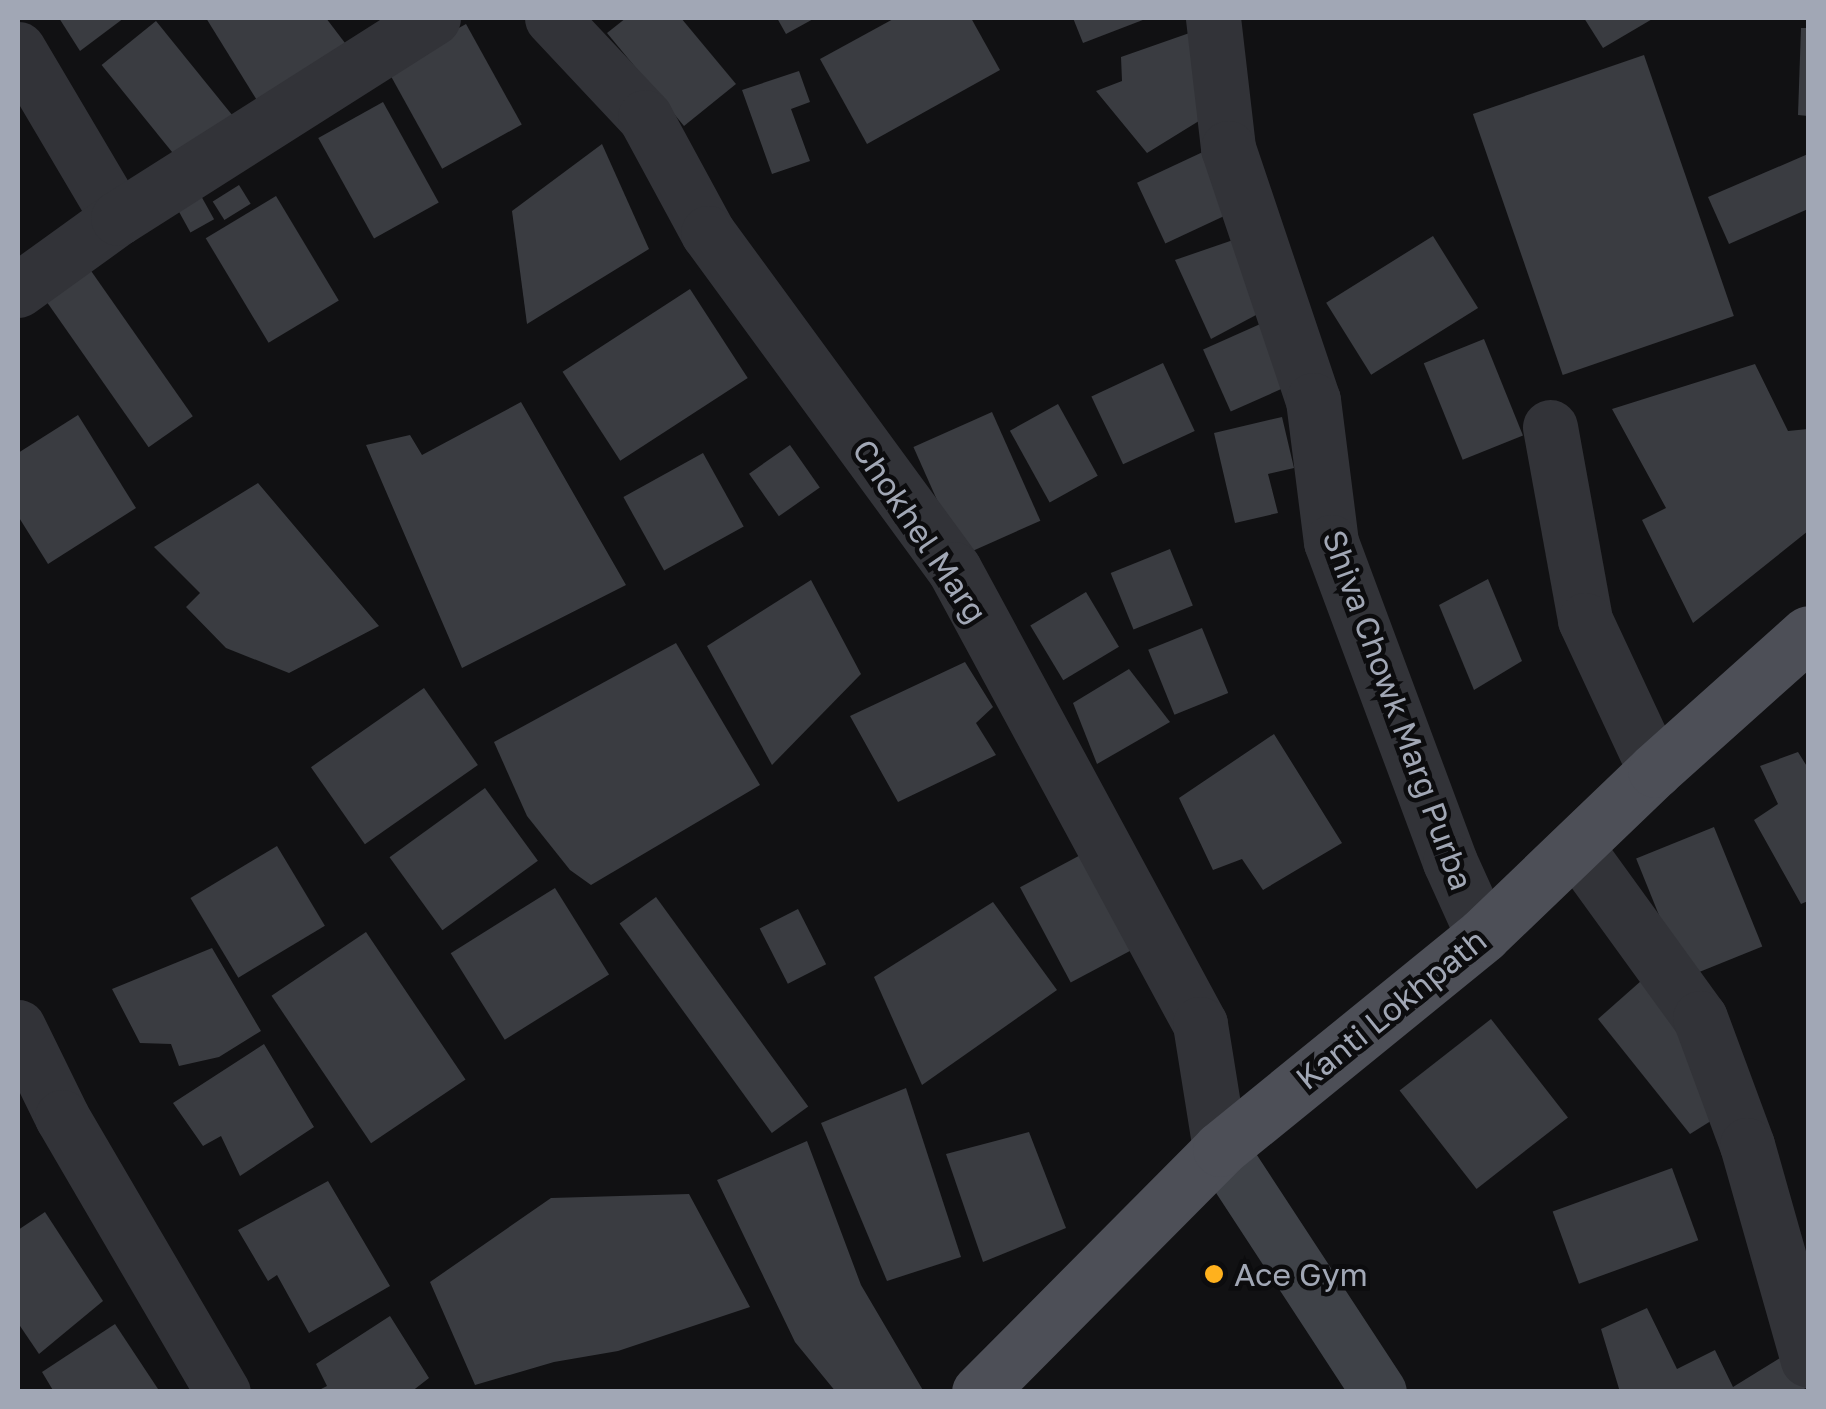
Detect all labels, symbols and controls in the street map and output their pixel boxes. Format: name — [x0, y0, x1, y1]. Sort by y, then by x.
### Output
street label: Chokhel Marg — [845, 432, 995, 630]
street label: Shiva Chowk Marg Purba — [1315, 525, 1481, 895]
street label: Kanti Lokhpath — [1288, 921, 1494, 1097]
place label: Ace Gym — [1234, 1255, 1368, 1293]
marker: Ace Gym — [1203, 1263, 1225, 1285]

